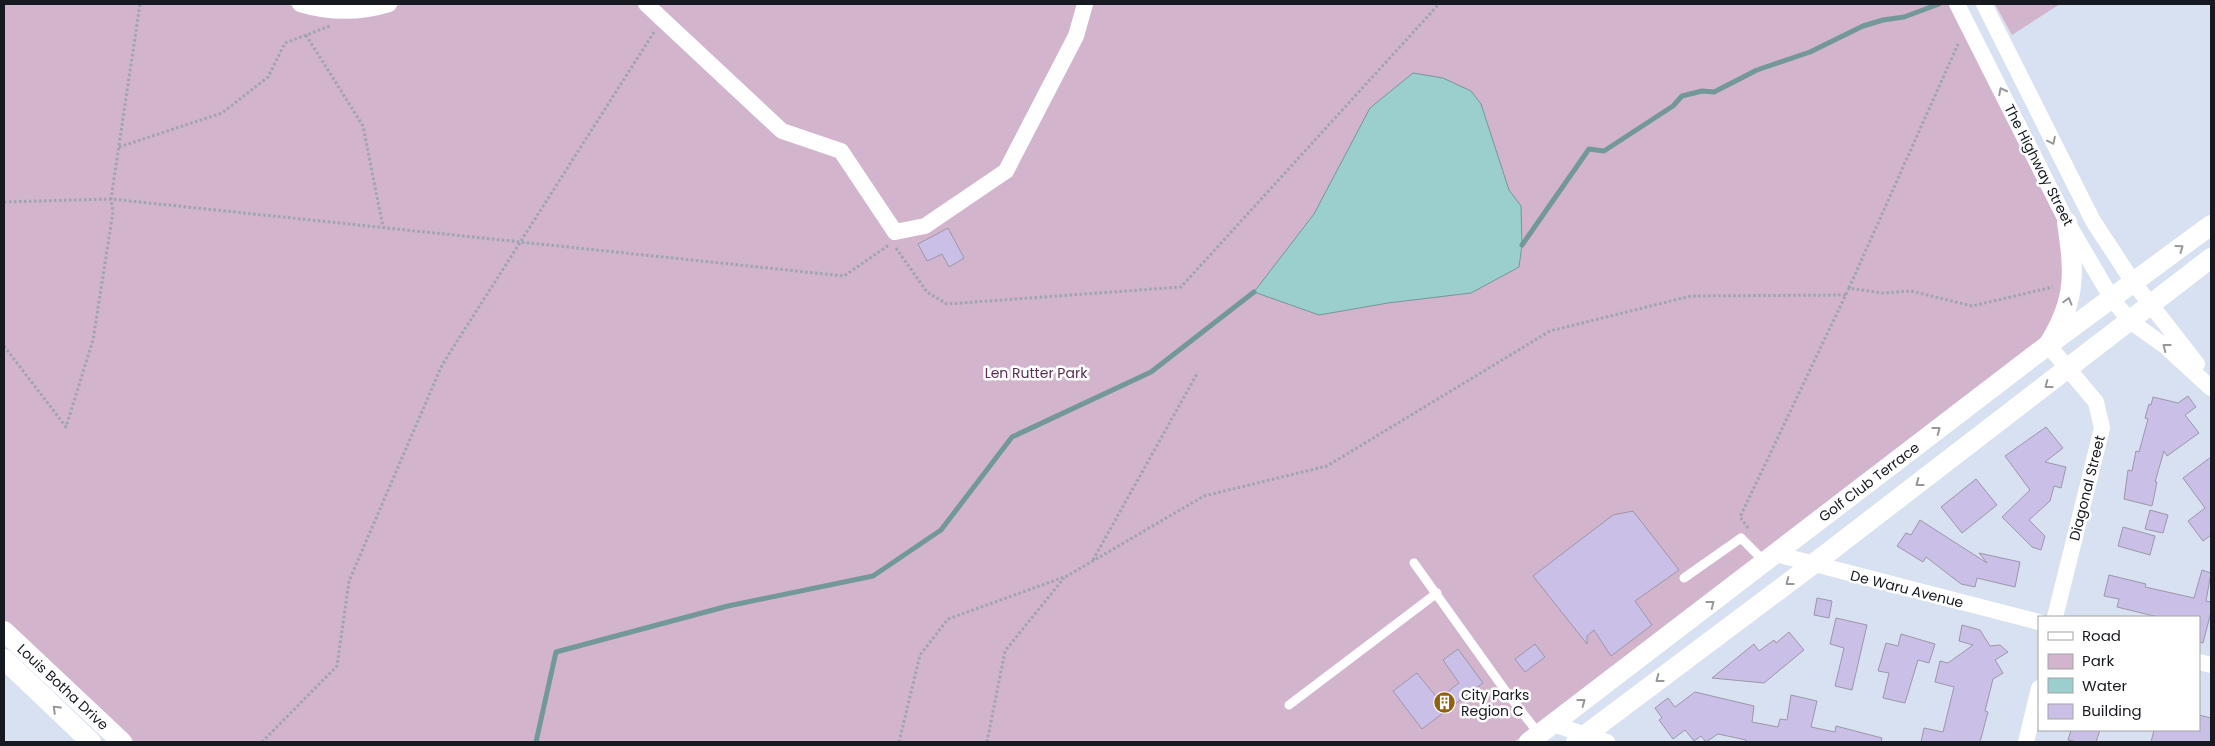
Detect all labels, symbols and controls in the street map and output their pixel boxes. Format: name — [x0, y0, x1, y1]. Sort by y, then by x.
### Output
one-way arrow — [1998, 87, 2008, 96]
street label: The Highway Street — [2000, 101, 2078, 229]
one-way arrow — [2046, 136, 2056, 145]
one-way arrow — [2174, 245, 2184, 254]
one-way arrow — [2062, 297, 2073, 306]
one-way arrow — [2163, 345, 2172, 353]
park label: Len Rutter Park — [985, 363, 1088, 383]
one-way arrow — [2045, 379, 2054, 387]
one-way arrow — [1931, 428, 1940, 436]
street label: Diagonal Street — [2064, 433, 2110, 543]
street label: Golf Club Terrace — [1815, 437, 1924, 527]
one-way arrow — [1916, 478, 1925, 486]
street label: De Waru Avenue — [1848, 565, 1966, 613]
one-way arrow — [1785, 576, 1795, 585]
one-way arrow — [1705, 601, 1714, 609]
legend — [2038, 616, 2200, 731]
text: Road — [2082, 625, 2121, 646]
street label: Louis Botha Drive — [13, 639, 113, 735]
text: Park — [2082, 650, 2114, 671]
one-way arrow — [1656, 674, 1665, 682]
text: Water — [2082, 675, 2128, 696]
place label: City Parks Region C — [1461, 685, 1529, 721]
building icon: City Parks Region C — [1433, 691, 1457, 715]
one-way arrow — [1576, 700, 1585, 708]
text: Building — [2082, 700, 2142, 721]
one-way arrow — [52, 705, 61, 714]

